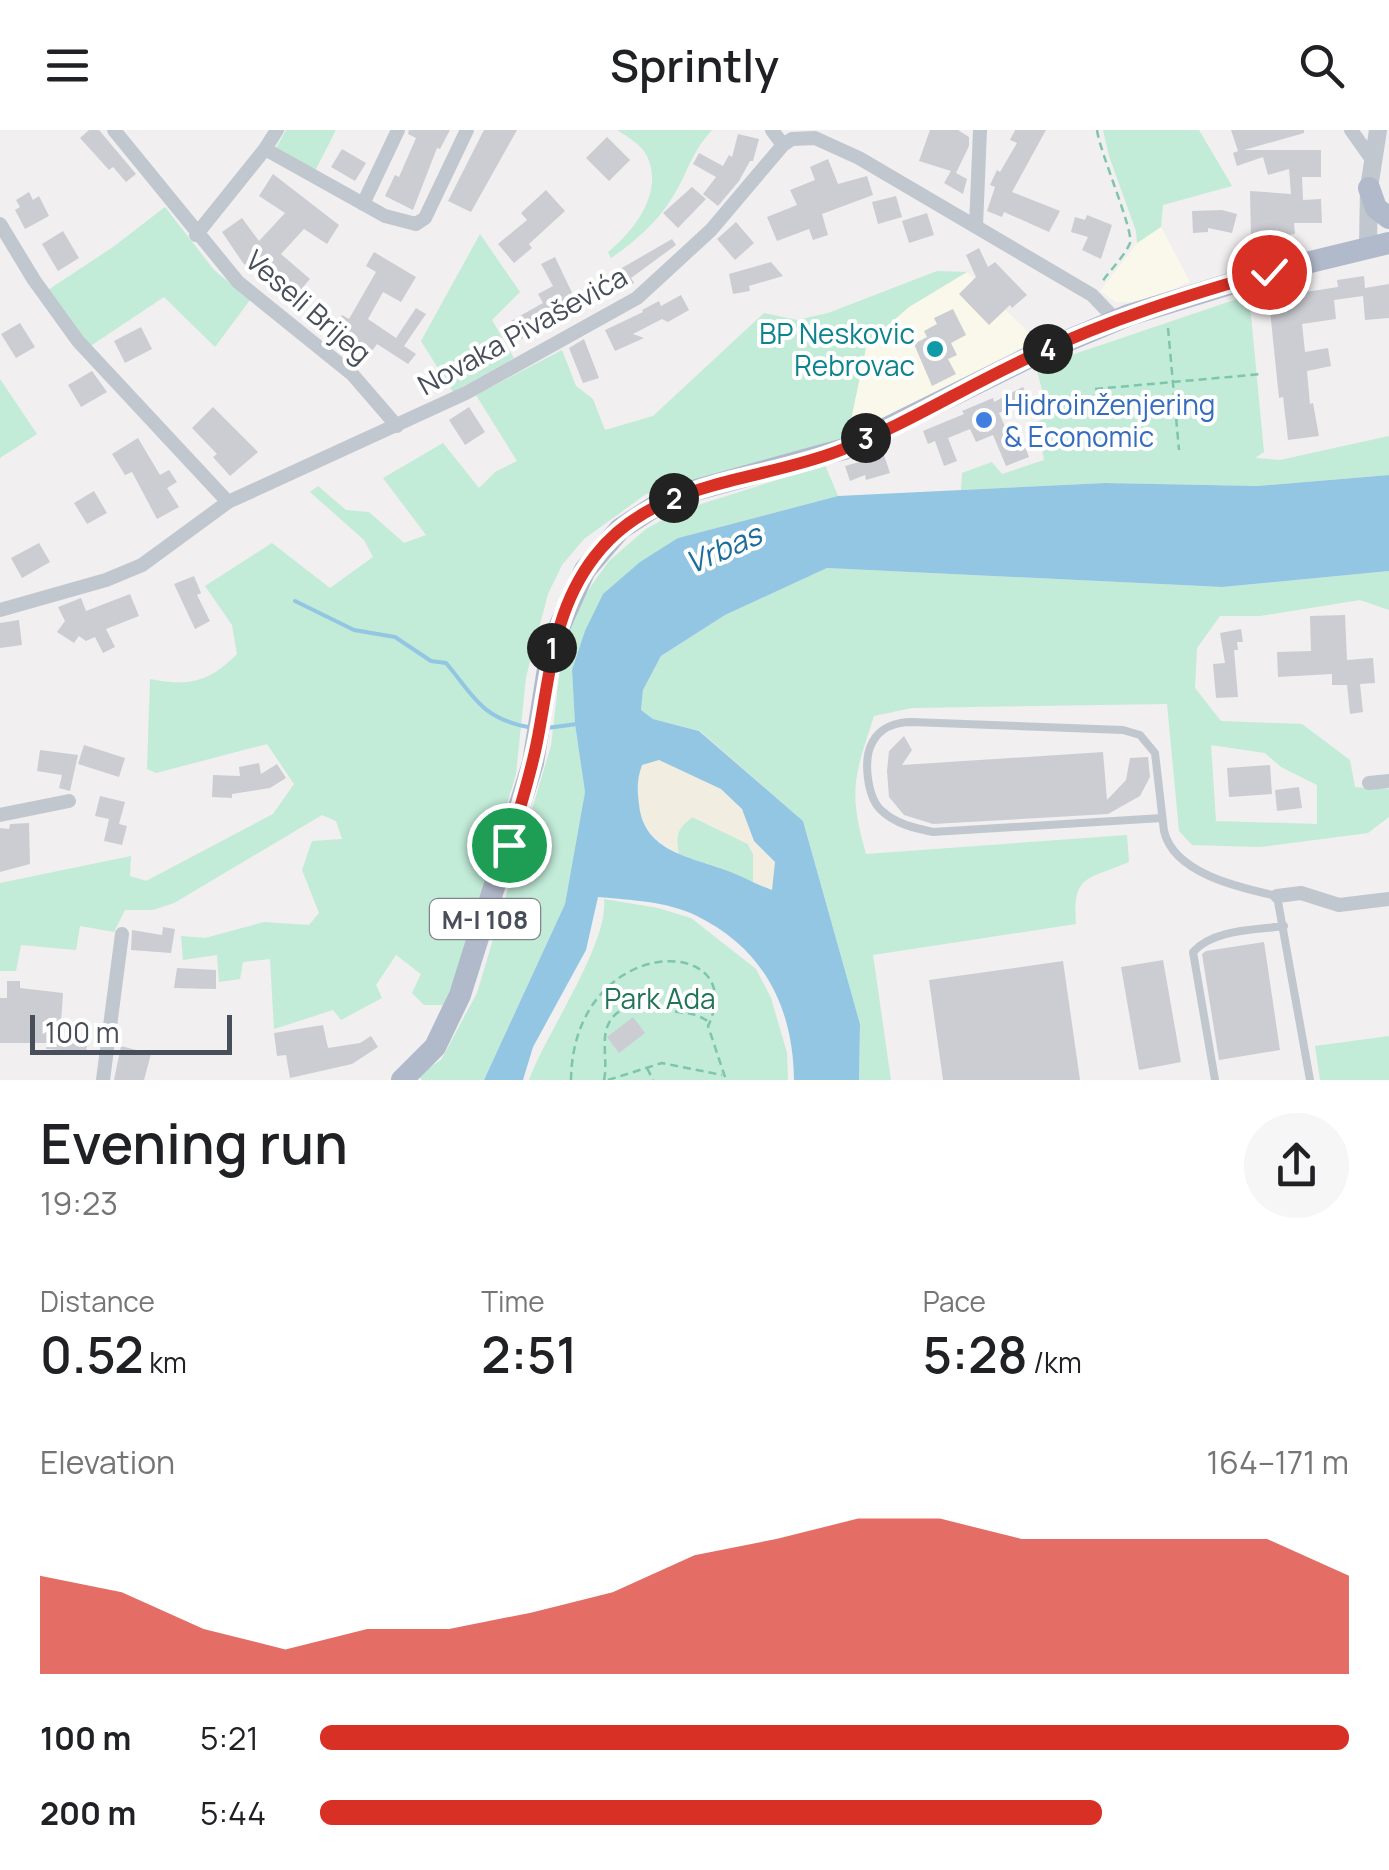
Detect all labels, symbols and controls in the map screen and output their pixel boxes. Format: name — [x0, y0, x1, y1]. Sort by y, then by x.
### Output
text: Sprintly — [610, 34, 779, 96]
icon: menu — [40, 38, 95, 93]
icon: search — [1294, 38, 1349, 93]
pin — [1227, 230, 1312, 315]
street label: Veseli Brijeg — [238, 241, 380, 371]
icon: check — [1242, 245, 1297, 300]
street label: Novaka Pivaševića — [411, 257, 633, 403]
place label: BP Neskovic Rebrovac — [759, 314, 915, 384]
pin: 4 — [1023, 324, 1073, 374]
text: 4 — [1039, 330, 1057, 368]
marker: BP Neskovic Rebrovac — [924, 338, 946, 360]
place label: Hidroinženjering & Economic — [1004, 385, 1215, 455]
marker: Hidroinženjering & Economic — [973, 409, 995, 431]
pin: 3 — [841, 413, 891, 463]
text: 3 — [858, 419, 874, 457]
pin: 2 — [649, 473, 699, 523]
text: 2 — [666, 479, 682, 517]
water label: Vrbas — [679, 512, 770, 583]
pin: 1 — [527, 623, 577, 673]
text: 1 — [546, 629, 558, 667]
pin — [467, 803, 552, 888]
icon: arrive — [482, 818, 537, 873]
road number: M-I 108 — [430, 899, 540, 939]
park label: Park Ada — [604, 979, 716, 1017]
scale bar — [30, 1010, 232, 1054]
text: 100 m — [45, 1013, 119, 1051]
text: Evening run — [40, 1105, 348, 1181]
button: share — [1244, 1113, 1349, 1218]
text: 19:23 — [40, 1181, 118, 1225]
text: Distance — [40, 1282, 155, 1320]
text: Time — [481, 1282, 545, 1320]
text: Pace — [923, 1282, 986, 1320]
text: 0.52 — [40, 1320, 144, 1388]
text: 2:51 — [481, 1320, 577, 1388]
text: 5:28 — [923, 1320, 1028, 1388]
text: km — [144, 1343, 187, 1381]
text: /km — [1028, 1343, 1082, 1381]
text: Elevation — [40, 1440, 175, 1484]
text: 164–171 m — [1207, 1440, 1349, 1484]
text: 100 m — [40, 1716, 131, 1760]
text: 5:21 — [200, 1716, 259, 1760]
text: 200 m — [40, 1791, 136, 1835]
text: 5:44 — [200, 1791, 266, 1835]

